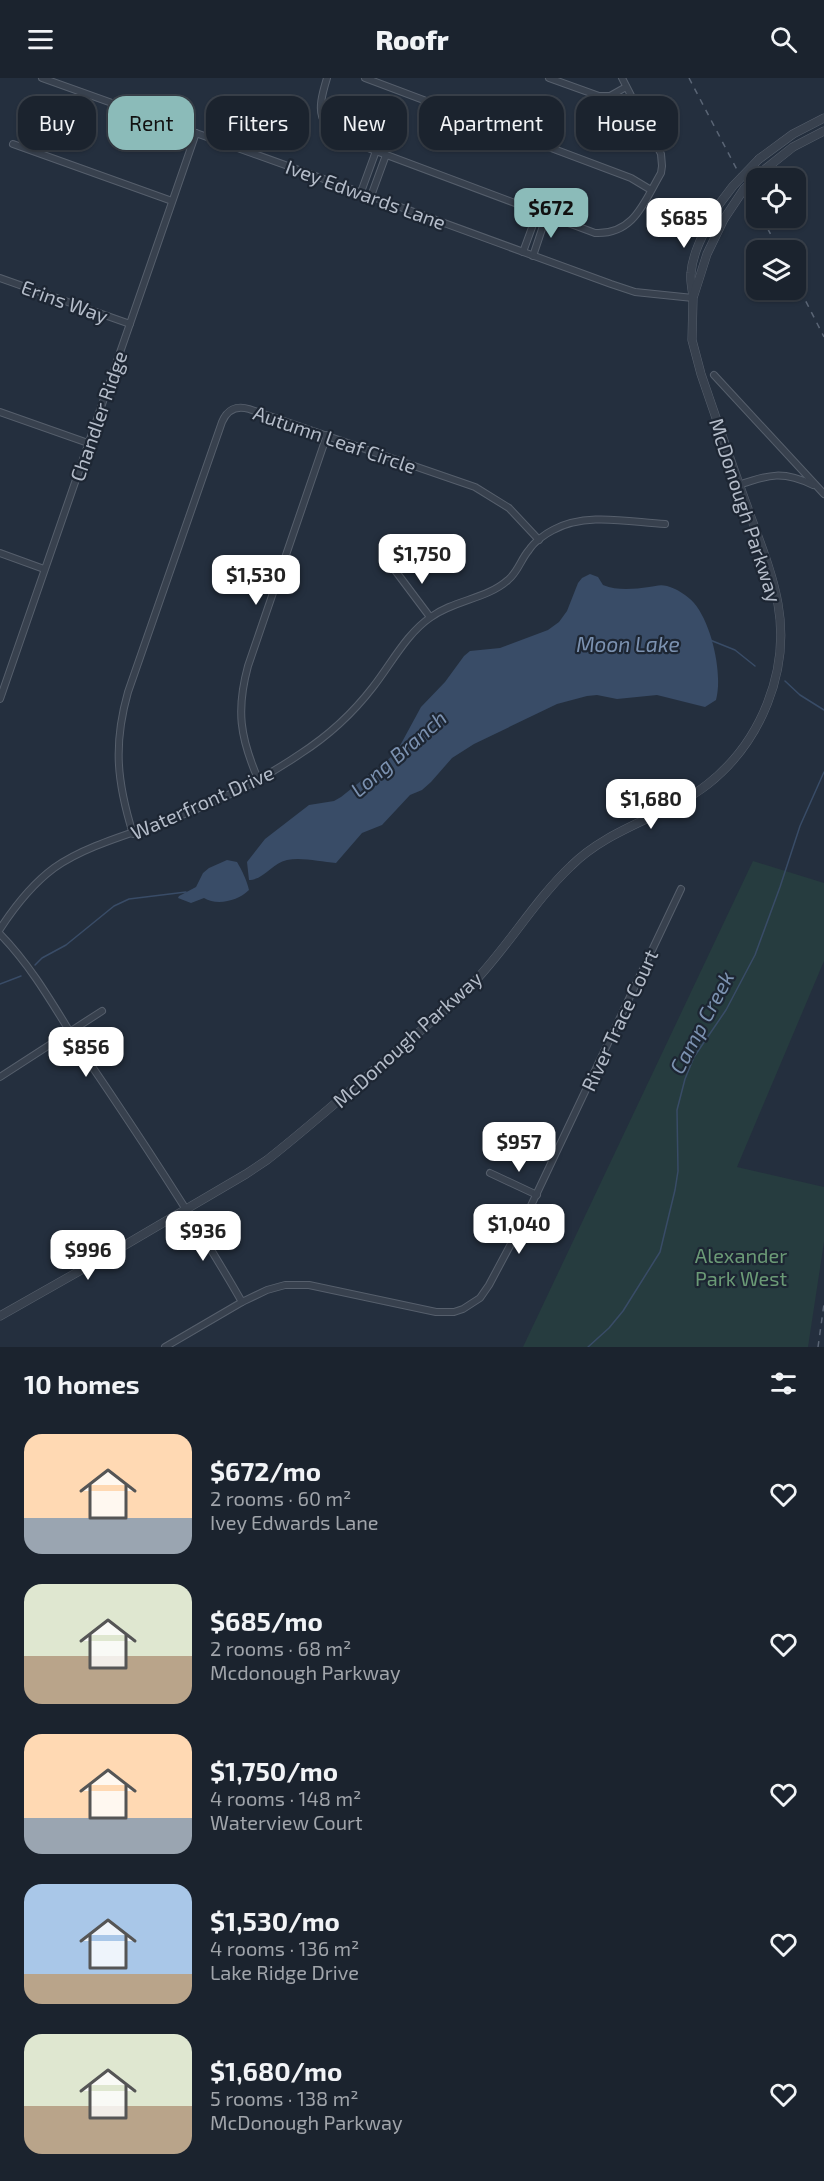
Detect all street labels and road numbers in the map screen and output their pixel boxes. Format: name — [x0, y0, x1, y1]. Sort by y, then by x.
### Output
street label: Ivey Edwards Lane — [283, 154, 449, 234]
street label: Erins Way — [18, 274, 112, 328]
street label: Chandler Ridge — [64, 348, 132, 484]
street label: Autumn Leaf Circle — [250, 400, 420, 478]
street label: McDonough Parkway — [705, 415, 787, 606]
street label: Waterfront Drive — [127, 760, 277, 844]
street label: River Trace Court — [576, 945, 662, 1095]
street label: McDonough Parkway — [327, 965, 487, 1112]

